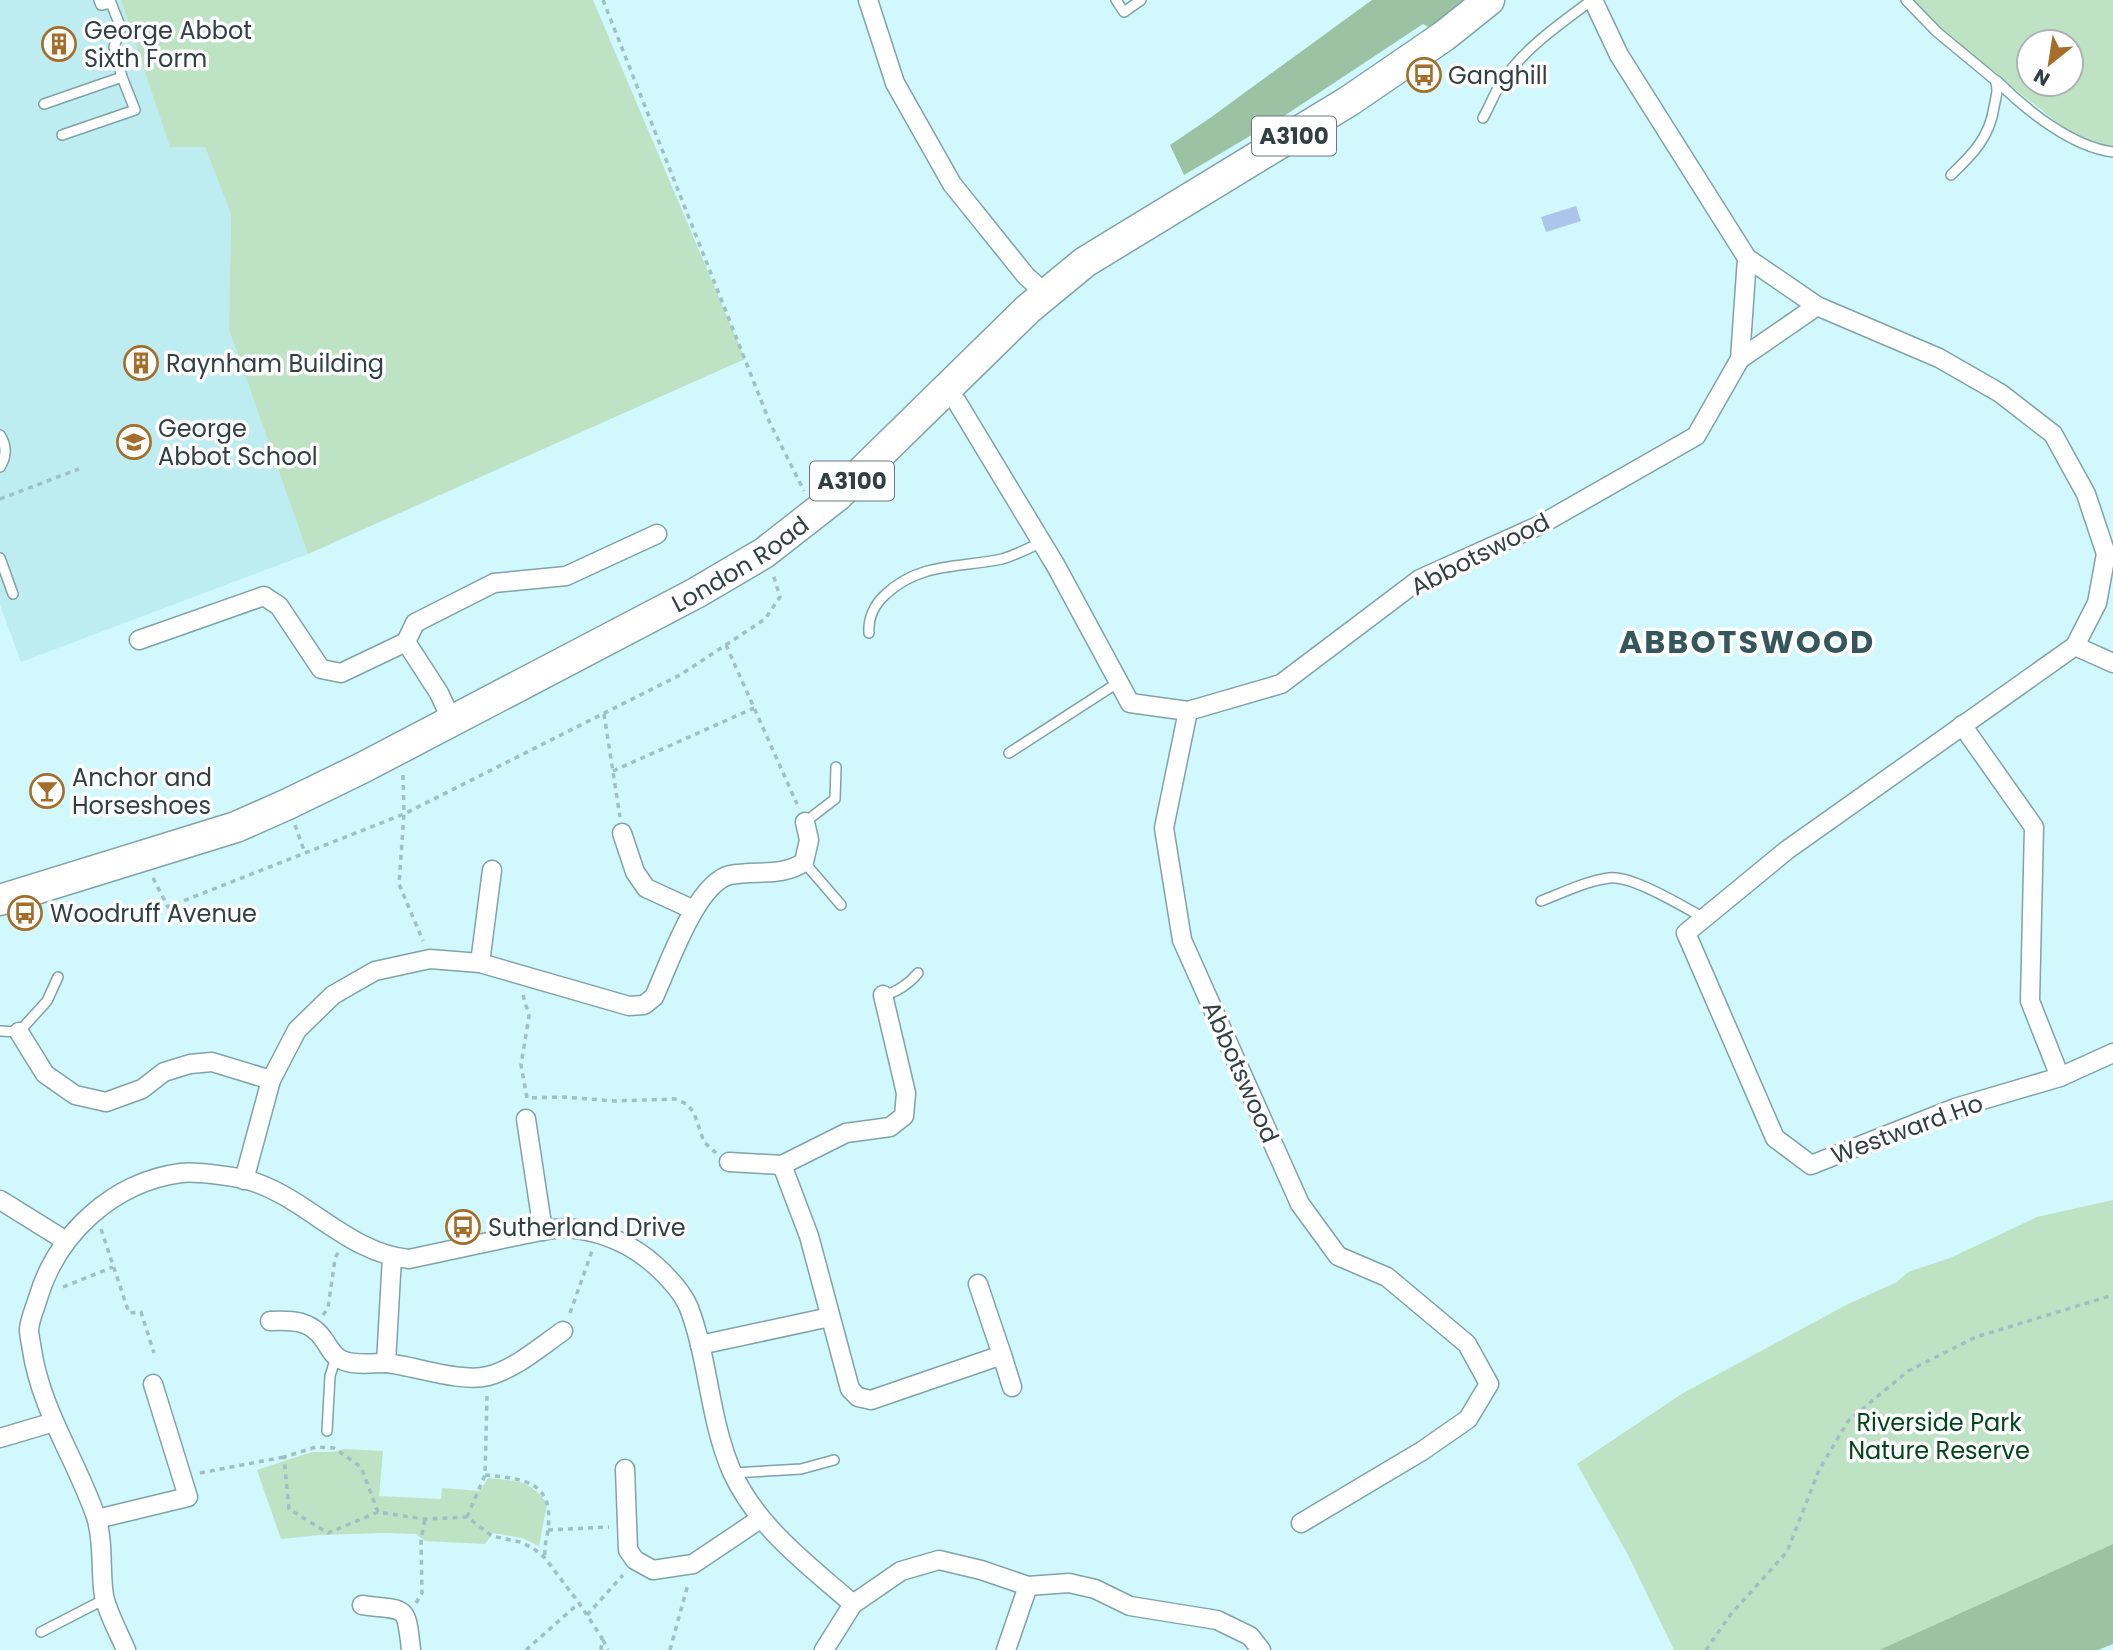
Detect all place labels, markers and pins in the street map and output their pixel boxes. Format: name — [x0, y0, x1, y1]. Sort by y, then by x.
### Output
place label: George Abbot Sixth Form — [84, 14, 252, 75]
building icon: George Abbot Sixth Form — [40, 25, 78, 63]
bus stop icon: Ganghill — [1405, 56, 1443, 94]
place label: Ganghill — [1448, 59, 1548, 92]
building icon: Raynham Building — [122, 344, 160, 382]
place label: Raynham Building — [166, 347, 384, 380]
place label: George Abbot School — [158, 412, 318, 473]
school or university icon: George Abbot School — [115, 423, 153, 461]
place label: Anchor and Horseshoes — [72, 761, 212, 822]
bar icon: Anchor and Horseshoes — [28, 772, 66, 810]
bus stop icon: Woodruff Avenue — [6, 894, 44, 932]
place label: Woodruff Avenue — [50, 897, 257, 930]
bus stop icon: Sutherland Drive — [444, 1208, 482, 1246]
place label: Sutherland Drive — [488, 1211, 686, 1244]

